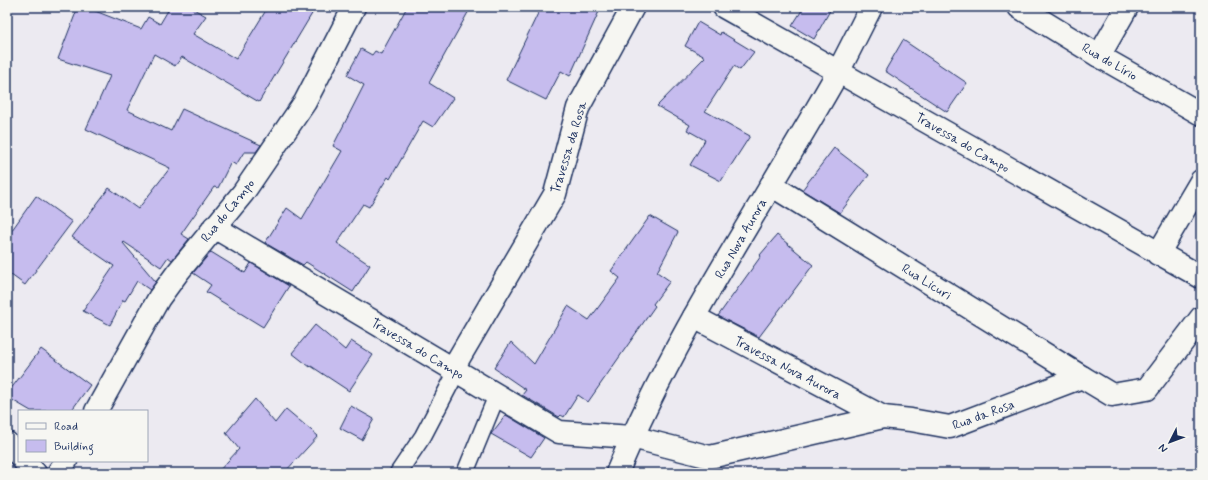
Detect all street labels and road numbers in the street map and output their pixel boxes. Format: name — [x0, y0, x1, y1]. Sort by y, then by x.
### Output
street label: Rua do Lírio — [1078, 40, 1140, 85]
street label: Travessa da Rosa — [547, 99, 592, 196]
street label: Travessa do Campo — [912, 109, 1012, 177]
street label: Rua do Campo — [197, 176, 259, 246]
street label: Rua Nova Aurora — [711, 195, 771, 282]
street label: Rua Licuri — [898, 260, 954, 304]
street label: Travessa do Campo — [367, 315, 467, 384]
street label: Travessa Nova Aurora — [731, 333, 844, 404]
street label: Rua da Rosa — [950, 396, 1017, 434]

